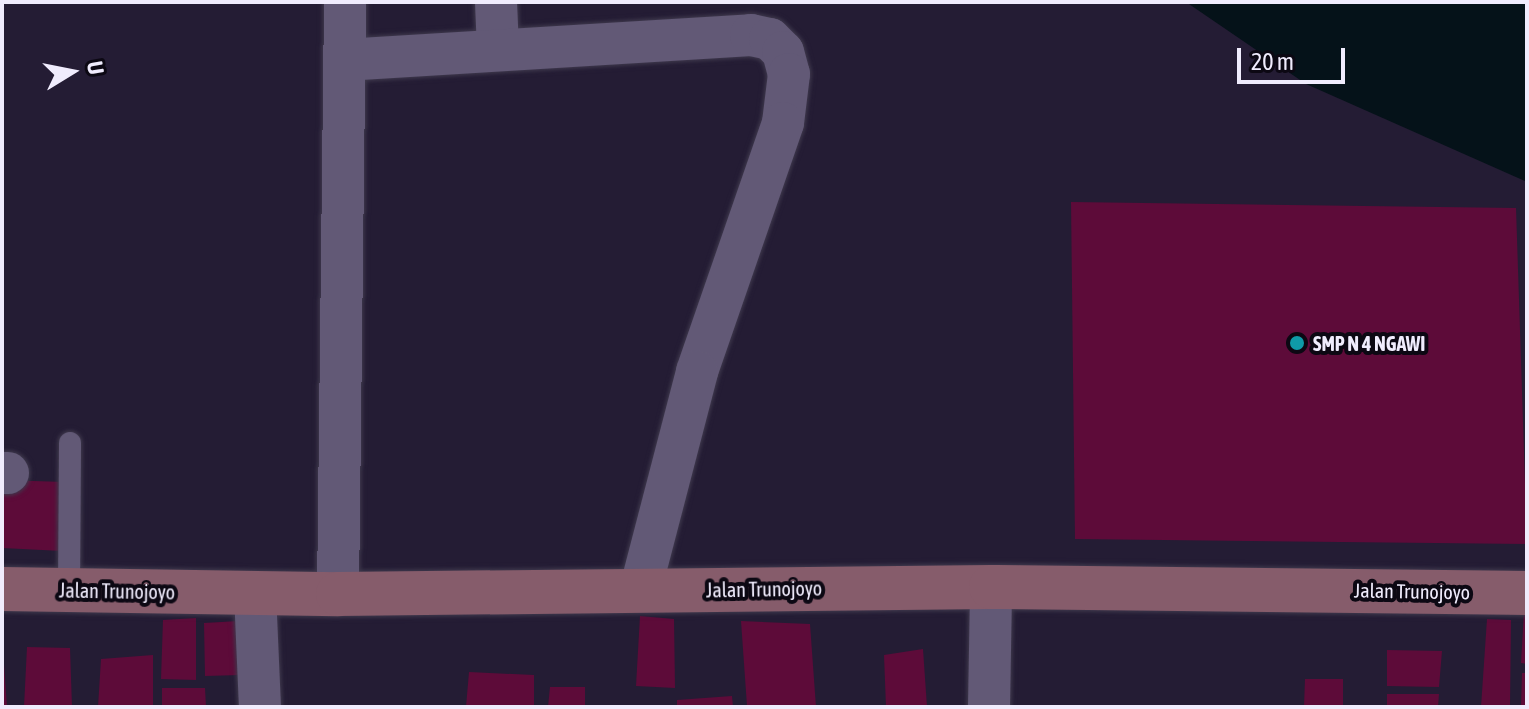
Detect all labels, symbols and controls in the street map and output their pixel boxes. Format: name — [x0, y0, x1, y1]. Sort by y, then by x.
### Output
north arrow — [32, 32, 112, 112]
scale bar — [1241, 32, 1349, 82]
text: 20 m — [1251, 48, 1294, 75]
text: U — [82, 59, 110, 76]
place label: SMP N 4 NGAWI — [1313, 331, 1425, 355]
marker: SMP N 4 NGAWI — [1288, 334, 1306, 352]
street label: Jalan Trunojoyo — [706, 576, 822, 602]
street label: Jalan Trunojoyo — [59, 578, 175, 604]
street label: Jalan Trunojoyo — [1354, 578, 1470, 604]

